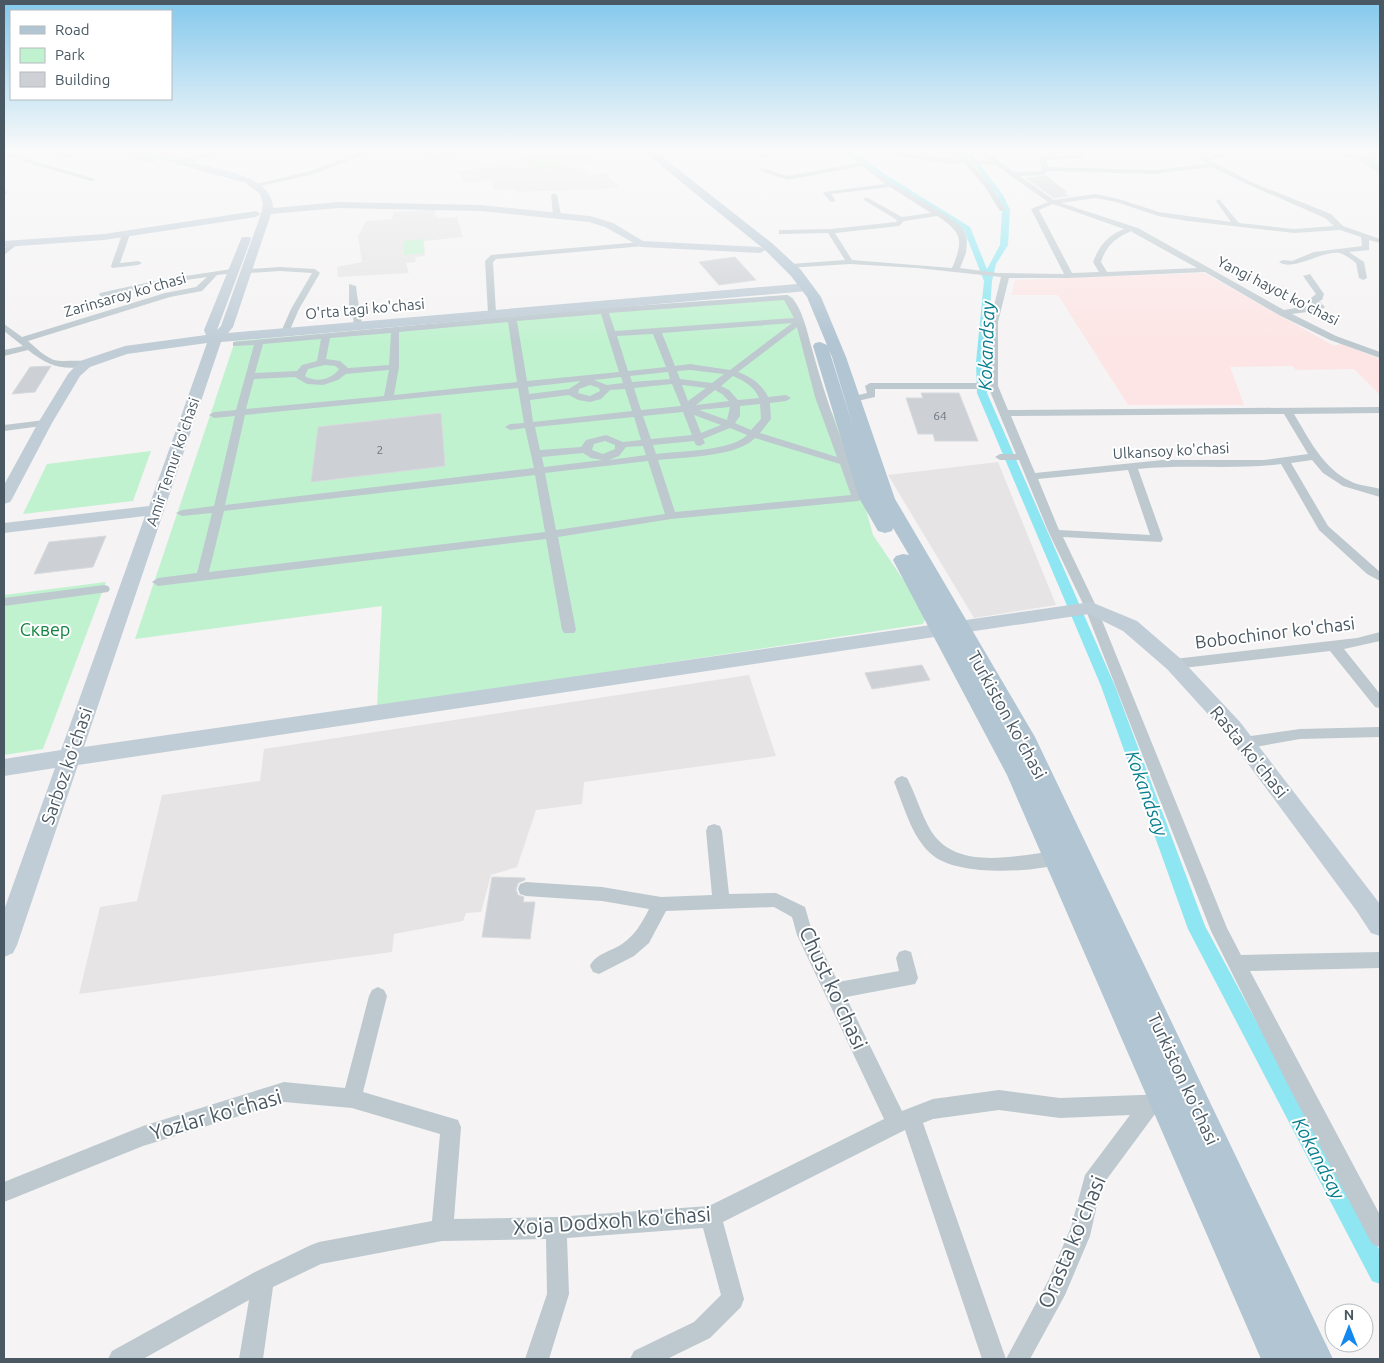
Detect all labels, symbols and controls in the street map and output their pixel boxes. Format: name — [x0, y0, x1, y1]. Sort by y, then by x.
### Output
legend — [10, 10, 172, 100]
text: Road — [55, 21, 90, 38]
text: Park — [55, 46, 85, 63]
text: Building — [55, 71, 110, 88]
street label: Yangi hayot ko'chasi — [1214, 252, 1342, 329]
street label: Zarinsaroy ko'chasi — [62, 269, 188, 320]
street label: O'rta tagi ko'chasi — [305, 295, 425, 322]
water label: Kokandsay — [973, 300, 999, 391]
street label: Amir Temur ko'chasi — [143, 395, 202, 528]
house number: 64 — [933, 409, 947, 422]
street label: Ulkansoy ko'chasi — [1112, 439, 1230, 462]
house number: 2 — [377, 443, 383, 456]
street label: Bobochinor ko'chasi — [1194, 612, 1356, 652]
park label: Сквер — [20, 619, 70, 639]
street label: Turkiston ko'chasi — [964, 647, 1051, 782]
street label: Rasta ko'chasi — [1207, 702, 1293, 801]
street label: Sarboz ko'chasi — [37, 705, 95, 827]
water label: Kokandsay — [1121, 747, 1173, 840]
street label: Chust ko'chasi — [795, 922, 873, 1053]
street label: Turkiston ko'chasi — [1145, 1009, 1223, 1148]
street label: Yozlar ko'chasi — [147, 1084, 284, 1144]
water label: Kokandsay — [1288, 1113, 1350, 1204]
street label: Orasta ko'chasi — [1032, 1172, 1110, 1312]
street label: Xoja Dodxoh ko'chasi — [512, 1201, 712, 1239]
north arrow — [1324, 1303, 1374, 1353]
text: N — [1344, 1307, 1354, 1323]

